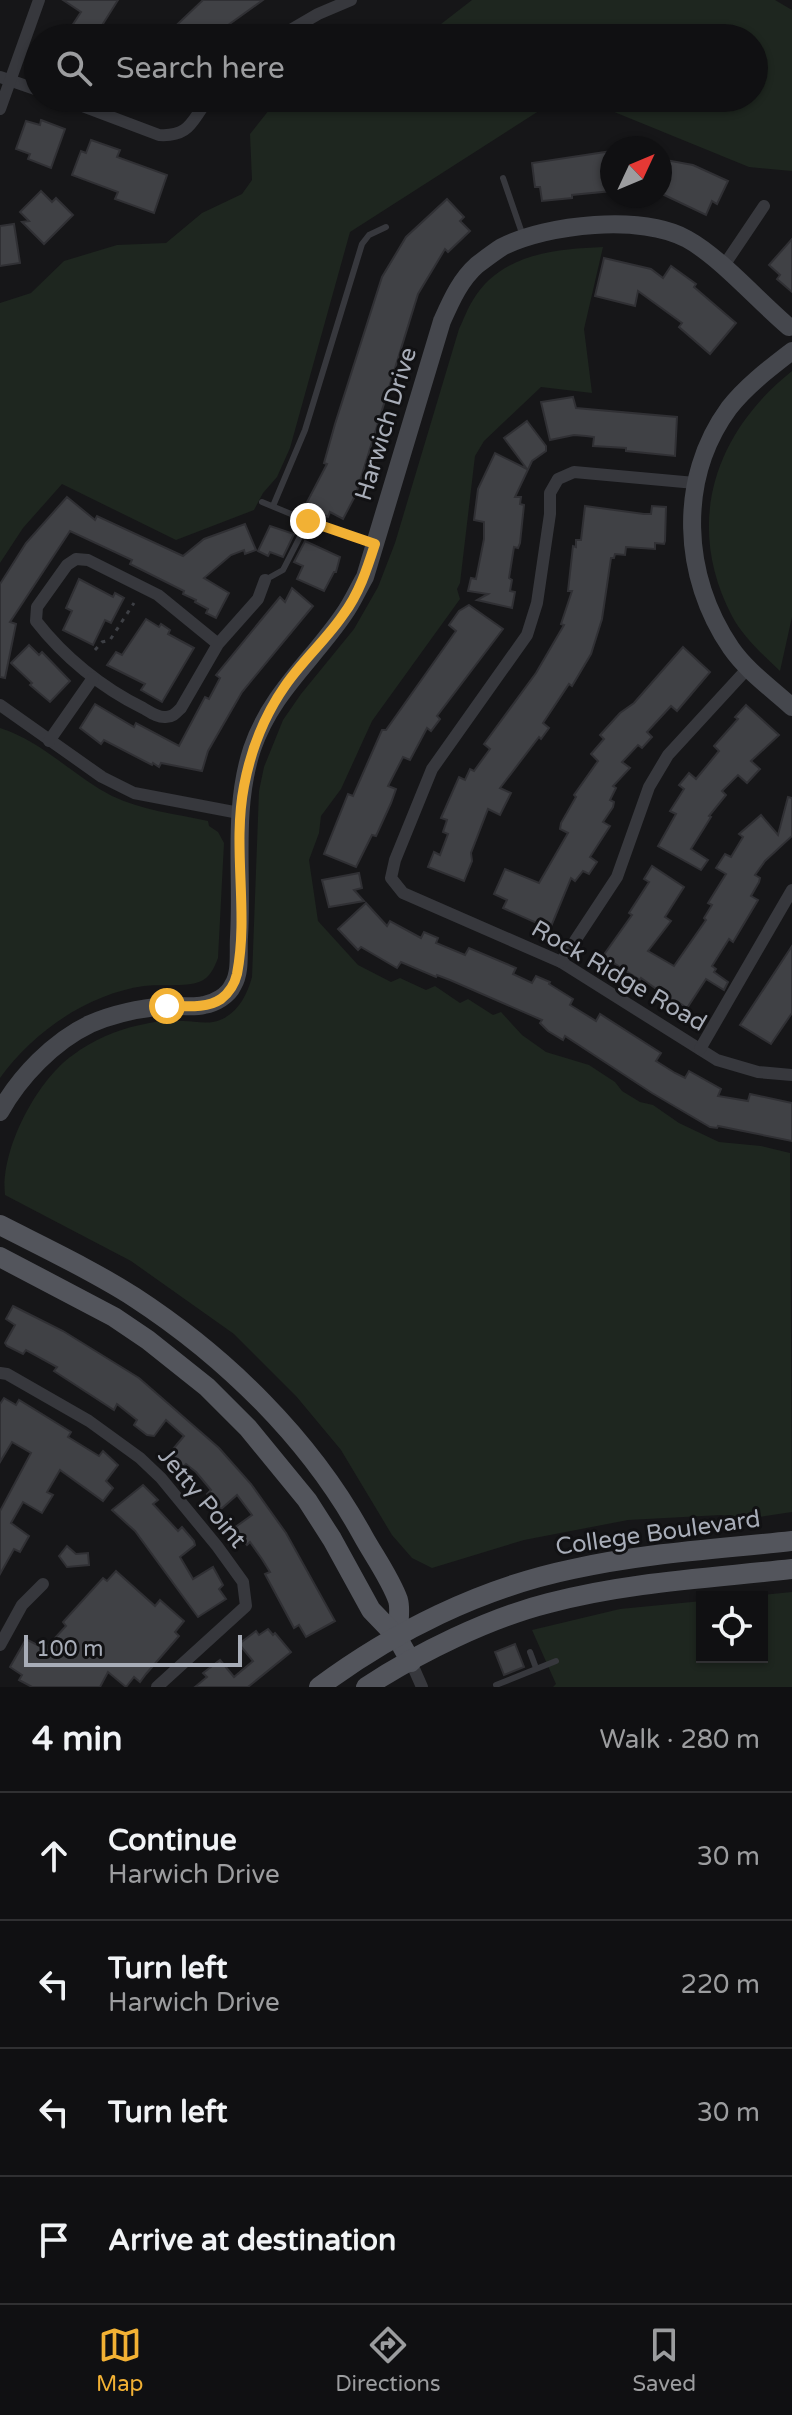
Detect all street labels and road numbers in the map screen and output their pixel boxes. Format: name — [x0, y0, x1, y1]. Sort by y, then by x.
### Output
street label: Harwich Drive — [349, 344, 423, 504]
street label: Rock Ridge Road — [526, 914, 712, 1038]
street label: Jetty Point — [152, 1442, 252, 1554]
street label: College Boulevard — [554, 1504, 762, 1562]

